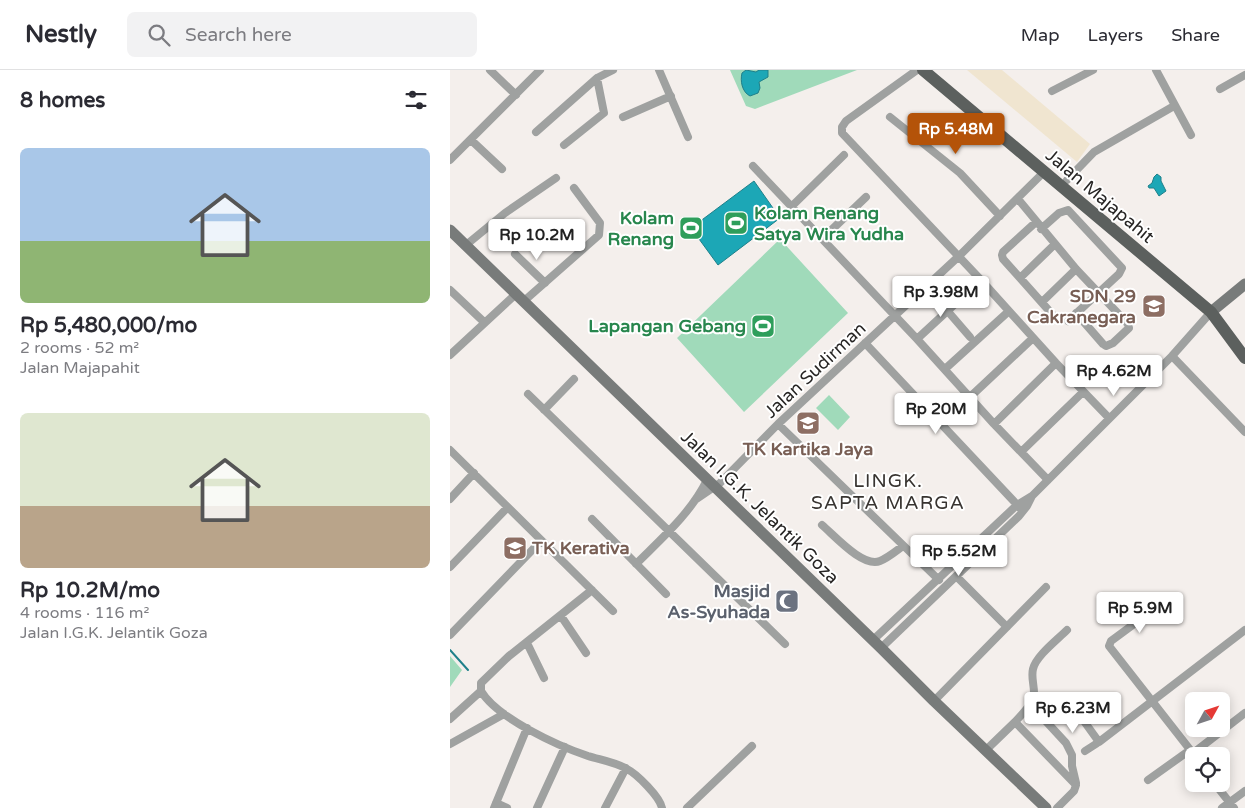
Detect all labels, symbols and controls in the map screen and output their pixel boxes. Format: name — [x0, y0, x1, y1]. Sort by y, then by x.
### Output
search box — [127, 12, 477, 57]
text: Nestly — [25, 20, 97, 49]
icon: search — [145, 21, 173, 49]
text: Search here — [185, 24, 292, 46]
text: Map — [1021, 24, 1060, 46]
text: Layers — [1088, 24, 1143, 46]
text: Share — [1171, 24, 1220, 46]
icon: filters — [402, 86, 430, 114]
text: 8 homes — [20, 88, 105, 113]
pin: Rp 5.48M — [904, 112, 1008, 155]
text: Rp 5.48M — [919, 119, 993, 139]
street label: Jalan Majapahit — [1041, 144, 1159, 248]
icon: home — [180, 180, 270, 270]
place label: Kolam Renang Satya Wira Yudha — [754, 202, 904, 245]
place label: Kolam Renang — [608, 207, 674, 250]
sports icon: Kolam Renang Satya Wira Yudha — [723, 210, 749, 236]
sports icon: Kolam Renang — [678, 215, 704, 241]
pin: Rp 10.2M — [485, 218, 589, 261]
text: Rp 10.2M — [499, 225, 575, 245]
pin: Rp 3.98M — [889, 276, 993, 318]
text: Rp 3.98M — [903, 282, 979, 302]
place label: SDN 29 Cakranegara — [1027, 285, 1136, 328]
school or university icon: SDN 29 Cakranegara — [1141, 293, 1167, 319]
text: Rp 5,480,000/mo — [20, 313, 197, 338]
sports icon: Lapangan Gebang — [750, 313, 776, 339]
place label: Lapangan Gebang — [588, 315, 746, 337]
street label: Jalan Sudirman — [760, 317, 870, 423]
text: 2 rooms · 52 m² — [20, 338, 139, 358]
pin: Rp 4.62M — [1062, 354, 1166, 397]
text: Jalan Majapahit — [20, 358, 140, 378]
text: Rp 4.62M — [1076, 361, 1152, 381]
pin: Rp 20M — [895, 392, 977, 435]
text: Rp 20M — [905, 399, 967, 419]
school or university icon: TK Kartika Jaya — [795, 410, 821, 436]
street label: Jalan I.G.K. Jelantik Goza — [676, 426, 844, 588]
place label: TK Kartika Jaya — [742, 438, 873, 460]
icon: home — [180, 445, 270, 535]
district label: LINGK. SAPTA MARGA — [811, 470, 965, 514]
pin: Rp 5.52M — [907, 534, 1011, 577]
school or university icon: TK Kerativa — [502, 535, 528, 561]
place label: TK Kerativa — [531, 537, 630, 559]
text: Rp 5.52M — [921, 541, 997, 561]
text: Rp 10.2M/mo — [20, 578, 160, 603]
place label: Masjid As-Syuhada — [667, 580, 770, 623]
mosque icon: Masjid As-Syuhada — [774, 588, 800, 614]
pin: Rp 5.9M — [1094, 592, 1186, 634]
text: Rp 5.9M — [1107, 598, 1173, 618]
text: 4 rooms · 116 m² — [20, 603, 149, 623]
text: Jalan I.G.K. Jelantik Goza — [20, 623, 208, 643]
pin: Rp 6.23M — [1021, 692, 1125, 734]
north arrow — [1185, 692, 1230, 738]
map controls — [1185, 692, 1230, 792]
text: Rp 6.23M — [1035, 698, 1111, 718]
button: locate — [1185, 747, 1230, 792]

